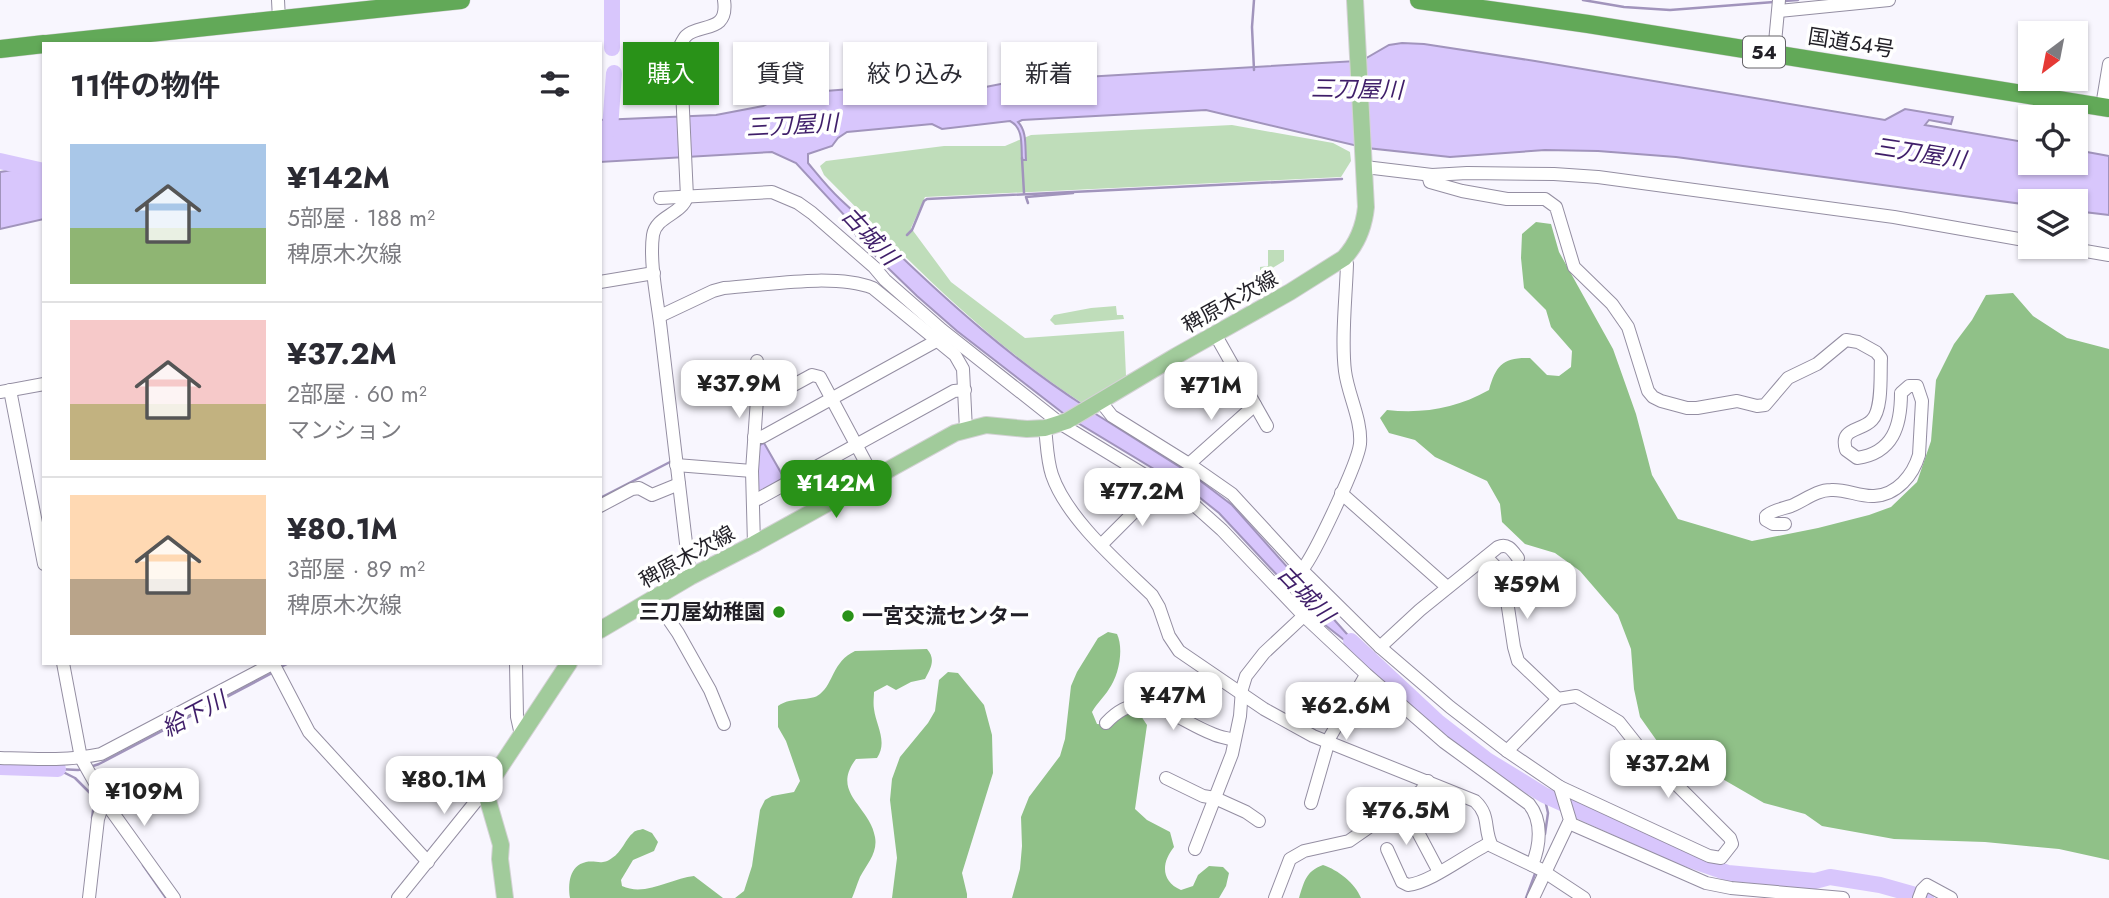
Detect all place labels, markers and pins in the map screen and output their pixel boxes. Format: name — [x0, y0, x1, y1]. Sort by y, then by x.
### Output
pin: ¥37.9M — [682, 360, 796, 420]
pin: ¥71M — [1170, 362, 1252, 422]
pin: ¥142M — [787, 461, 885, 520]
pin: ¥77.2M — [1085, 468, 1199, 528]
pin: ¥59M — [1486, 562, 1568, 621]
place label: 三刀屋幼稚園 — [639, 597, 765, 627]
place label: 一宮交流センター — [862, 601, 1030, 631]
marker: 三刀屋幼稚園 — [771, 604, 787, 620]
marker: 一宮交流センター — [840, 608, 856, 624]
pin: ¥47M — [1132, 672, 1214, 732]
pin: ¥62.6M — [1289, 682, 1403, 742]
pin: ¥37.2M — [1611, 740, 1725, 800]
pin: ¥80.1M — [387, 756, 501, 816]
pin: ¥109M — [95, 768, 193, 828]
pin: ¥76.5M — [1349, 788, 1463, 847]

